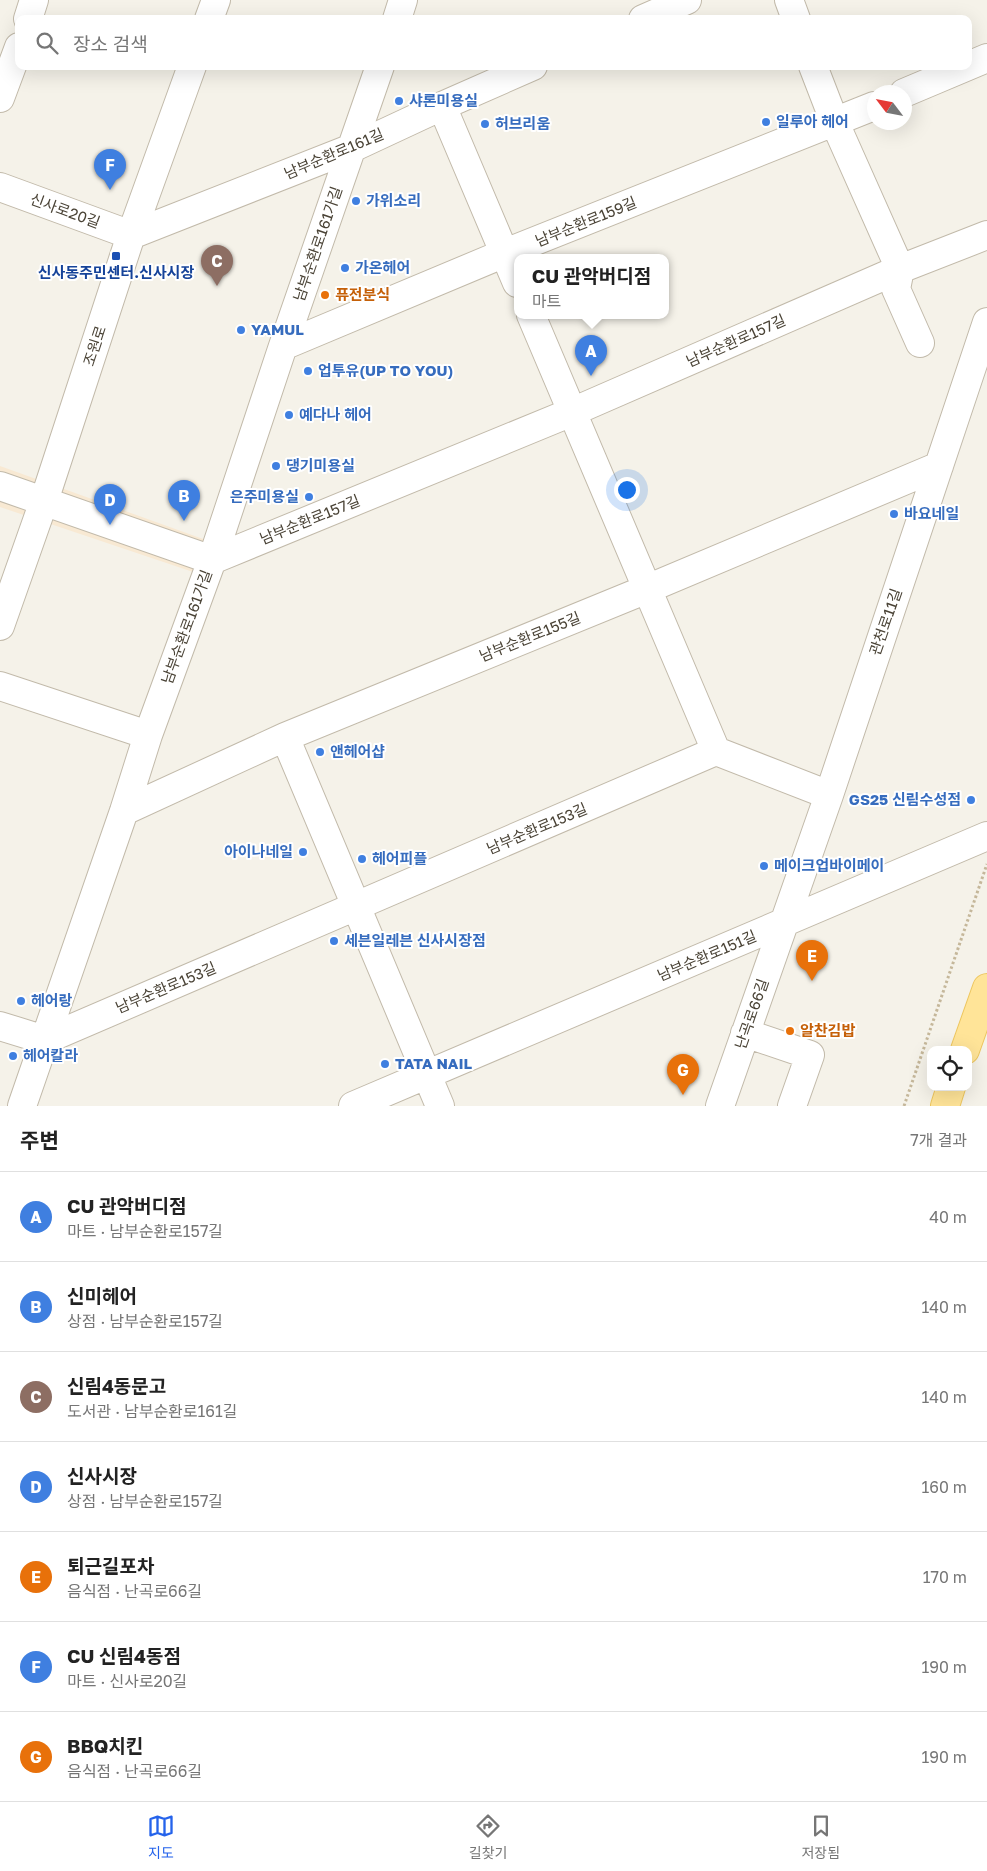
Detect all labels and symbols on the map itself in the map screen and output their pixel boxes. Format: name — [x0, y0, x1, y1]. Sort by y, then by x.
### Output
north arrow — [867, 85, 912, 130]
place label: 샤론미용실 — [409, 91, 478, 109]
marker: 샤론미용실 — [393, 95, 405, 107]
place label: 일루아 헤어 — [776, 112, 849, 130]
place label: 허브리움 — [495, 114, 550, 132]
marker: 일루아 헤어 — [760, 116, 772, 128]
marker: 허브리움 — [479, 118, 491, 130]
street label: 남부순환로161길 — [281, 124, 386, 182]
pin: F — [94, 149, 126, 190]
street label: 남부순환로161가길 — [289, 184, 345, 303]
street label: 신사로20길 — [28, 189, 103, 231]
place label: 가위소리 — [366, 191, 421, 209]
street label: 남부순환로159길 — [532, 193, 639, 250]
marker: 가위소리 — [350, 195, 362, 207]
pin: C — [201, 245, 233, 286]
marker: 신사동주민센터.신사시장 — [110, 250, 122, 262]
place label: 가온헤어 — [355, 258, 410, 276]
marker: 가온헤어 — [339, 262, 351, 274]
place label: 신사동주민센터.신사시장 — [38, 263, 194, 281]
place label: 퓨전분식 — [335, 285, 390, 303]
marker: 퓨전분식 — [319, 289, 331, 301]
street label: 남부순환로157길 — [683, 310, 788, 370]
place label: YAMUL — [251, 320, 304, 338]
street label: 조원로 — [79, 323, 109, 368]
marker: YAMUL — [235, 324, 247, 336]
pin: A — [575, 335, 607, 376]
place label: 업투유(UP TO YOU) — [318, 361, 453, 379]
marker: 업투유(UP TO YOU) — [302, 365, 314, 377]
place label: 예다나 헤어 — [299, 405, 372, 423]
marker: 예다나 헤어 — [283, 409, 295, 421]
place label: 댕기미용실 — [286, 456, 355, 474]
marker: 댕기미용실 — [270, 460, 282, 472]
your location — [614, 477, 640, 503]
pin: B — [168, 480, 200, 521]
pin: D — [94, 484, 126, 525]
place label: 은주미용실 — [230, 487, 299, 505]
street label: 남부순환로157길 — [257, 491, 362, 547]
marker: 은주미용실 — [303, 491, 315, 503]
place label: 바요네일 — [904, 504, 959, 522]
marker: 바요네일 — [888, 508, 900, 520]
street label: 남부순환로161가길 — [157, 567, 215, 686]
street label: 관천로11길 — [865, 586, 905, 658]
street label: 남부순환로155길 — [476, 608, 583, 665]
place label: 앤헤어샵 — [330, 742, 385, 760]
marker: 앤헤어샵 — [314, 746, 326, 758]
place label: GS25 신림수성점 — [849, 790, 961, 808]
marker: GS25 신림수성점 — [965, 794, 977, 806]
street label: 남부순환로153길 — [484, 799, 590, 857]
place label: 아이나네일 — [224, 842, 293, 860]
marker: 아이나네일 — [297, 846, 309, 858]
place label: 헤어피플 — [372, 849, 427, 867]
marker: 헤어피플 — [356, 853, 368, 865]
place label: 메이크업바이메이 — [774, 856, 884, 874]
marker: 메이크업바이메이 — [758, 860, 770, 872]
street label: 남부순환로151길 — [654, 926, 759, 984]
place label: 세븐일레븐 신사시장점 — [344, 931, 486, 949]
marker: 세븐일레븐 신사시장점 — [328, 935, 340, 947]
pin: E — [796, 940, 828, 981]
street label: 남부순환로153길 — [113, 958, 219, 1016]
street label: 난곡로66길 — [731, 976, 772, 1051]
place label: 헤어랑 — [31, 991, 73, 1009]
marker: 헤어랑 — [15, 995, 27, 1007]
place label: 알찬김밥 — [800, 1021, 855, 1039]
marker: 알찬김밥 — [784, 1025, 796, 1037]
place label: 헤어칼라 — [23, 1046, 78, 1064]
marker: 헤어칼라 — [7, 1050, 19, 1062]
place label: TATA NAIL — [395, 1054, 473, 1072]
pin: G — [667, 1054, 699, 1095]
marker: TATA NAIL — [379, 1058, 391, 1070]

